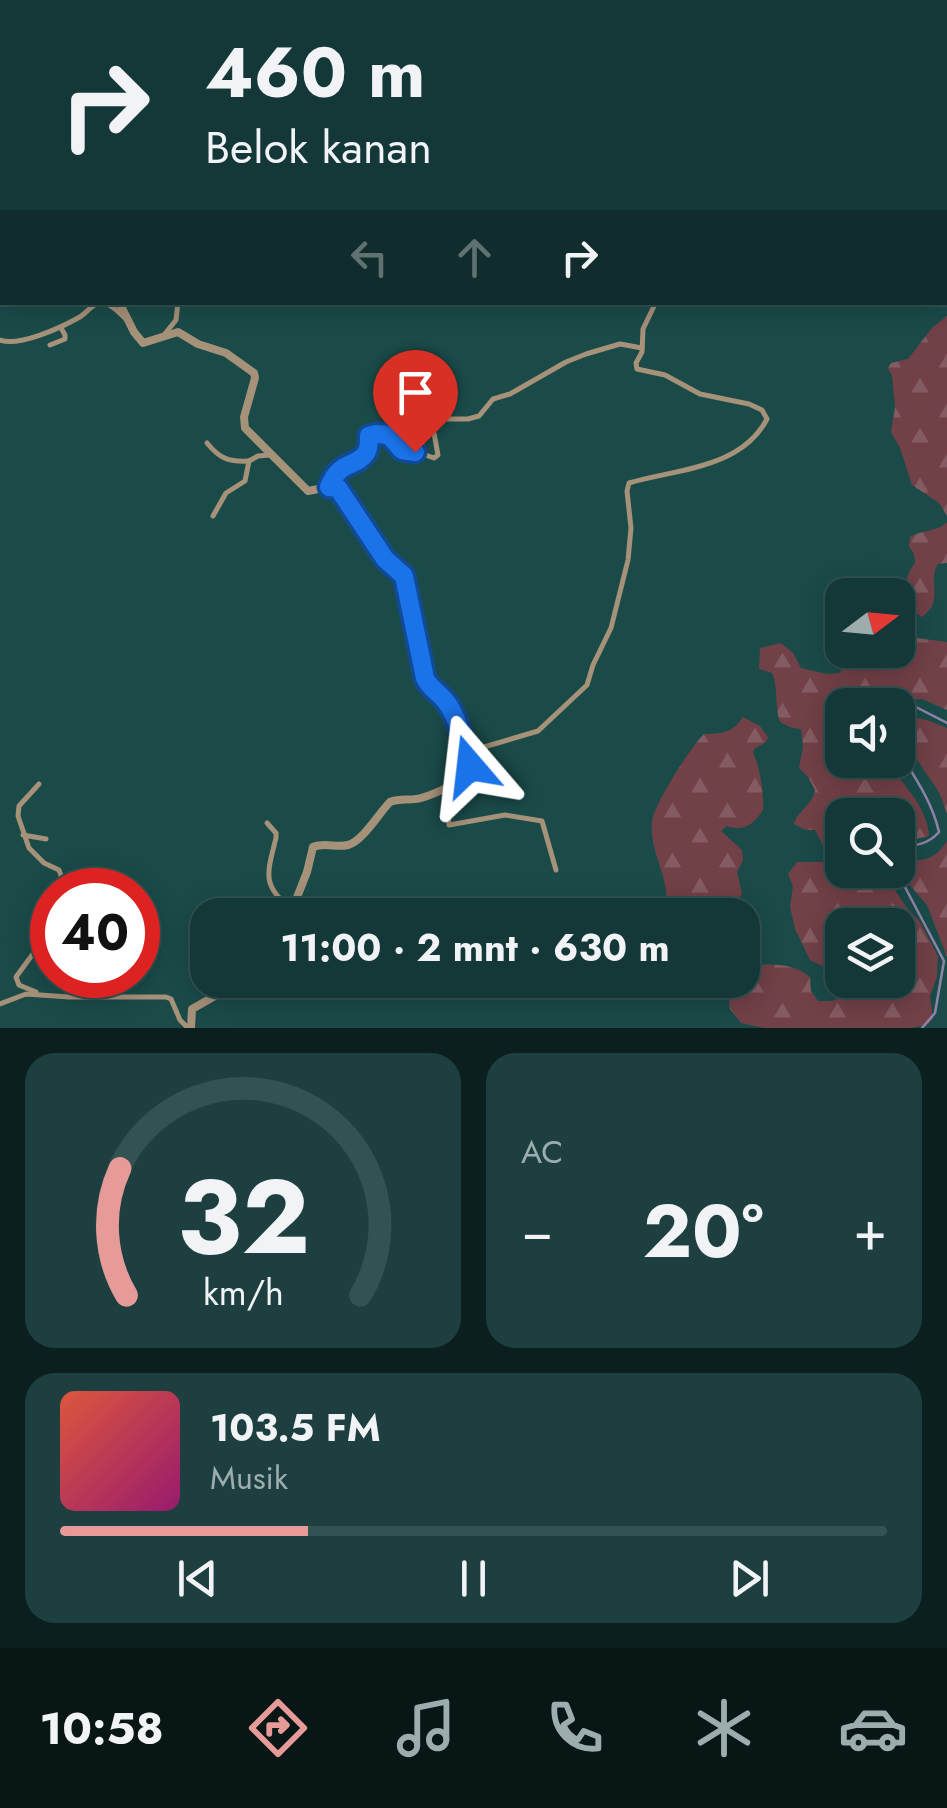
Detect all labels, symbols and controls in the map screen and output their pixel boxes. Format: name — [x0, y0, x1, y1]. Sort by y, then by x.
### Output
text: 460 m — [205, 22, 425, 123]
icon: right — [40, 40, 170, 170]
text: Belok kanan — [205, 115, 432, 180]
icon: left — [342, 230, 397, 285]
icon: ahead — [447, 230, 502, 285]
icon: right — [552, 230, 607, 285]
pin — [373, 350, 458, 453]
icon: arrive — [388, 365, 443, 420]
north arrow — [825, 578, 915, 668]
map controls — [825, 578, 915, 998]
button: sound — [825, 688, 915, 778]
position arrow — [418, 714, 522, 818]
button: search — [825, 798, 915, 888]
speed limit sign: 40 — [30, 868, 160, 998]
button: layers — [825, 908, 915, 998]
text: 11:00 · 2 mnt · 630 m — [280, 920, 670, 975]
text: AC — [521, 1129, 563, 1175]
text: 32 — [177, 1142, 309, 1292]
text: 20° — [643, 1177, 764, 1285]
text: − — [521, 1191, 553, 1271]
text: + — [853, 1191, 887, 1271]
text: km/h — [203, 1267, 283, 1318]
text: 103.5 FM — [210, 1400, 381, 1455]
text: Musik — [210, 1455, 288, 1501]
icon: previous — [170, 1551, 225, 1606]
icon: pause — [446, 1551, 501, 1606]
icon: next — [722, 1551, 777, 1606]
icon: directions — [243, 1693, 313, 1763]
icon: music — [391, 1693, 461, 1763]
icon: phone — [540, 1693, 610, 1763]
icon: climate — [689, 1693, 759, 1763]
icon: car — [838, 1693, 908, 1763]
text: 10:58 — [39, 1696, 164, 1761]

